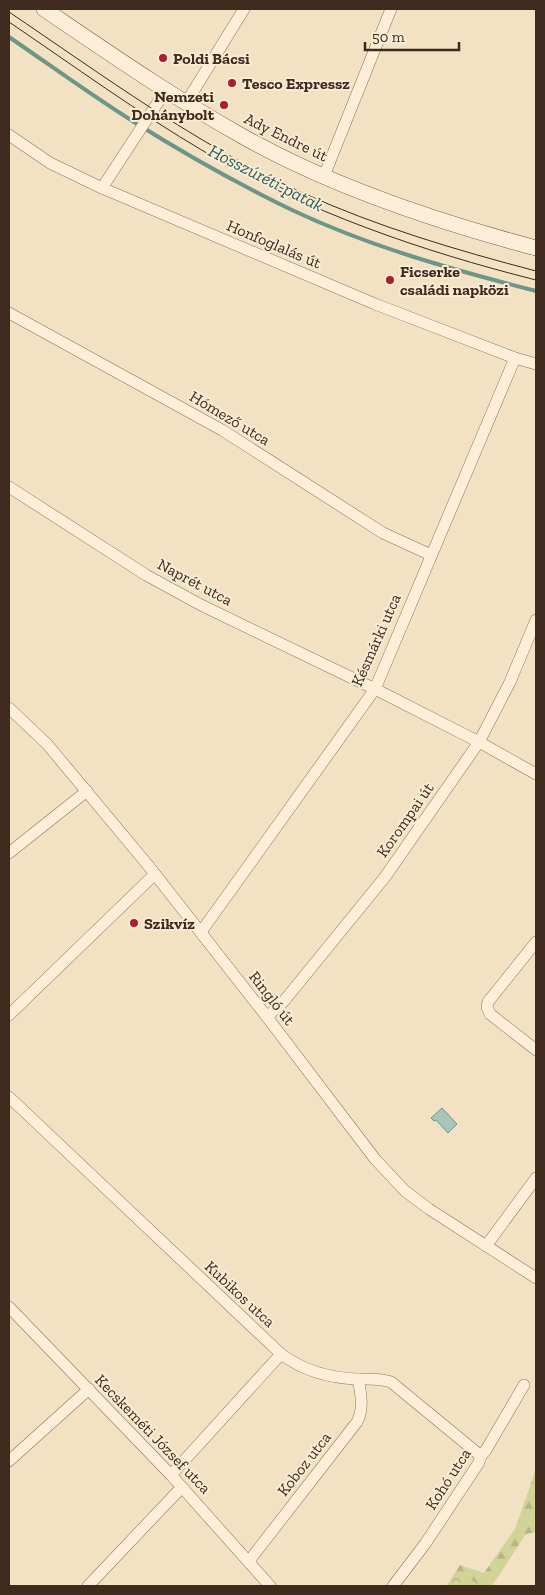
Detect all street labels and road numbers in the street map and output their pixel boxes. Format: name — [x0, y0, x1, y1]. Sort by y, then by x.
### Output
street label: Ady Endre út — [241, 109, 331, 165]
street label: Honfoglalás út — [224, 216, 324, 272]
street label: Hómező utca — [186, 387, 274, 450]
street label: Naprét utca — [154, 554, 236, 610]
street label: Késmárki utca — [347, 591, 405, 689]
street label: Korompai út — [372, 779, 438, 861]
street label: Ringló út — [245, 967, 299, 1029]
street label: Kubikos utca — [201, 1257, 279, 1331]
street label: Kecskeméti József utca — [91, 1370, 215, 1498]
street label: Koboz utca — [273, 1428, 335, 1500]
street label: Kohó utca — [421, 1445, 475, 1513]

